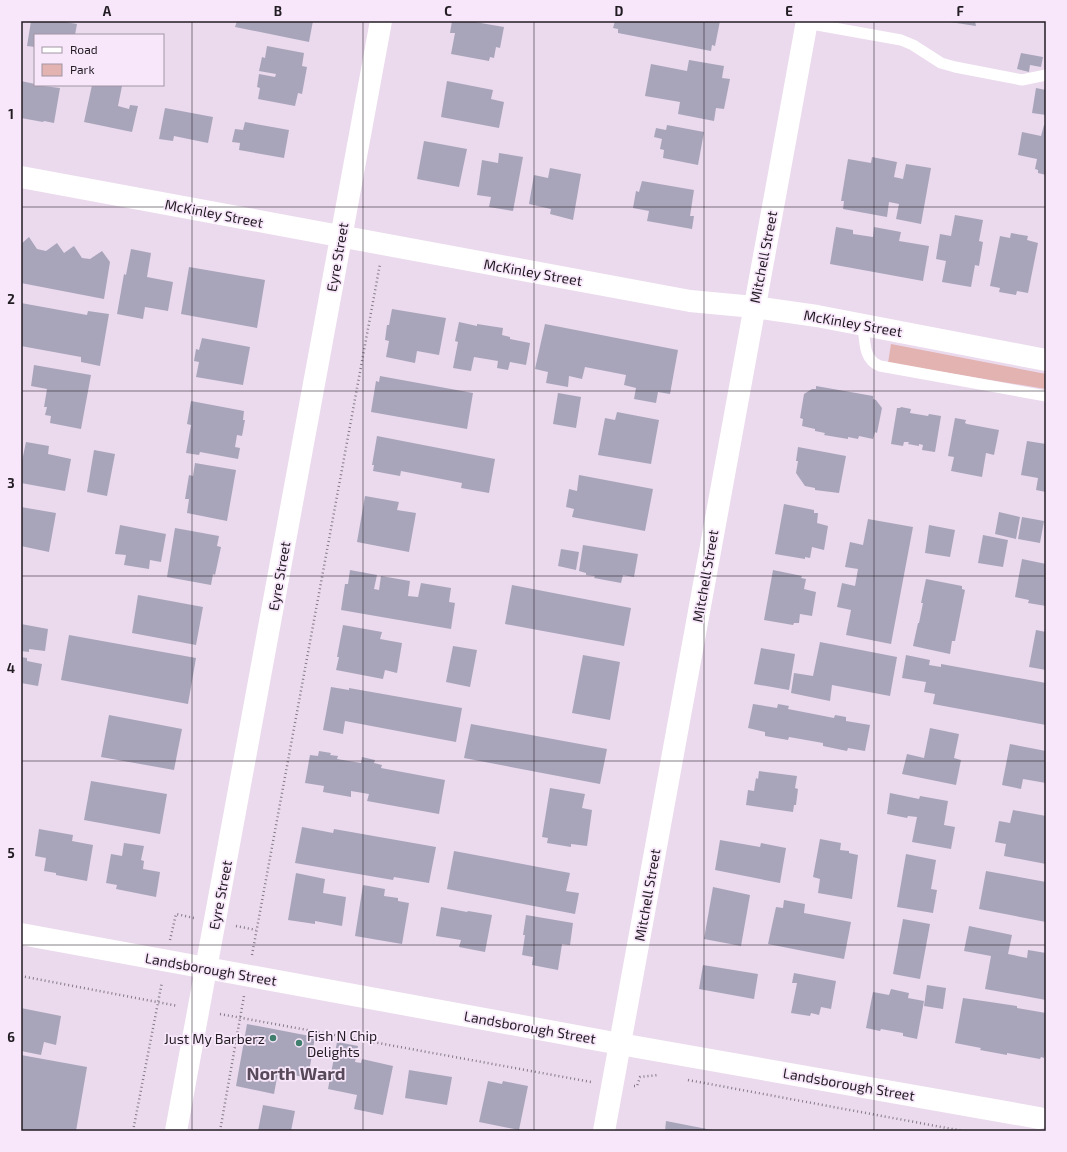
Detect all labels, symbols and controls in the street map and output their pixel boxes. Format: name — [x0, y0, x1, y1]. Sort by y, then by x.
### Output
text: A — [103, 3, 112, 19]
text: B — [274, 3, 282, 19]
text: C — [444, 3, 452, 19]
text: D — [615, 3, 624, 19]
text: E — [785, 3, 793, 19]
text: F — [956, 3, 964, 19]
legend — [34, 34, 164, 86]
text: Road — [70, 42, 98, 56]
text: Park — [70, 62, 95, 76]
text: 1 — [8, 106, 14, 122]
street label: McKinley Street — [163, 195, 265, 231]
street label: Mitchell Street — [746, 209, 780, 305]
street label: Eyre Street — [323, 221, 351, 293]
street label: McKinley Street — [482, 255, 584, 289]
text: 2 — [7, 291, 15, 307]
street label: McKinley Street — [802, 306, 904, 340]
text: 3 — [7, 475, 15, 491]
street label: Mitchell Street — [689, 528, 721, 624]
street label: Eyre Street — [265, 540, 293, 612]
text: 4 — [7, 660, 15, 676]
text: 5 — [7, 845, 15, 861]
street label: Mitchell Street — [631, 847, 663, 943]
street label: Eyre Street — [205, 859, 235, 931]
street label: Landsborough Street — [144, 949, 278, 989]
street label: Landsborough Street — [463, 1007, 597, 1047]
place label: Fish N Chip Delights — [307, 1027, 377, 1060]
text: 6 — [7, 1029, 15, 1045]
place label: Just My Barberz — [164, 1030, 265, 1047]
marker: Just My Barberz — [268, 1033, 278, 1043]
marker: Fish N Chip Delights — [294, 1038, 304, 1048]
district label: North Ward — [246, 1062, 346, 1084]
street label: Landsborough Street — [782, 1064, 916, 1104]

